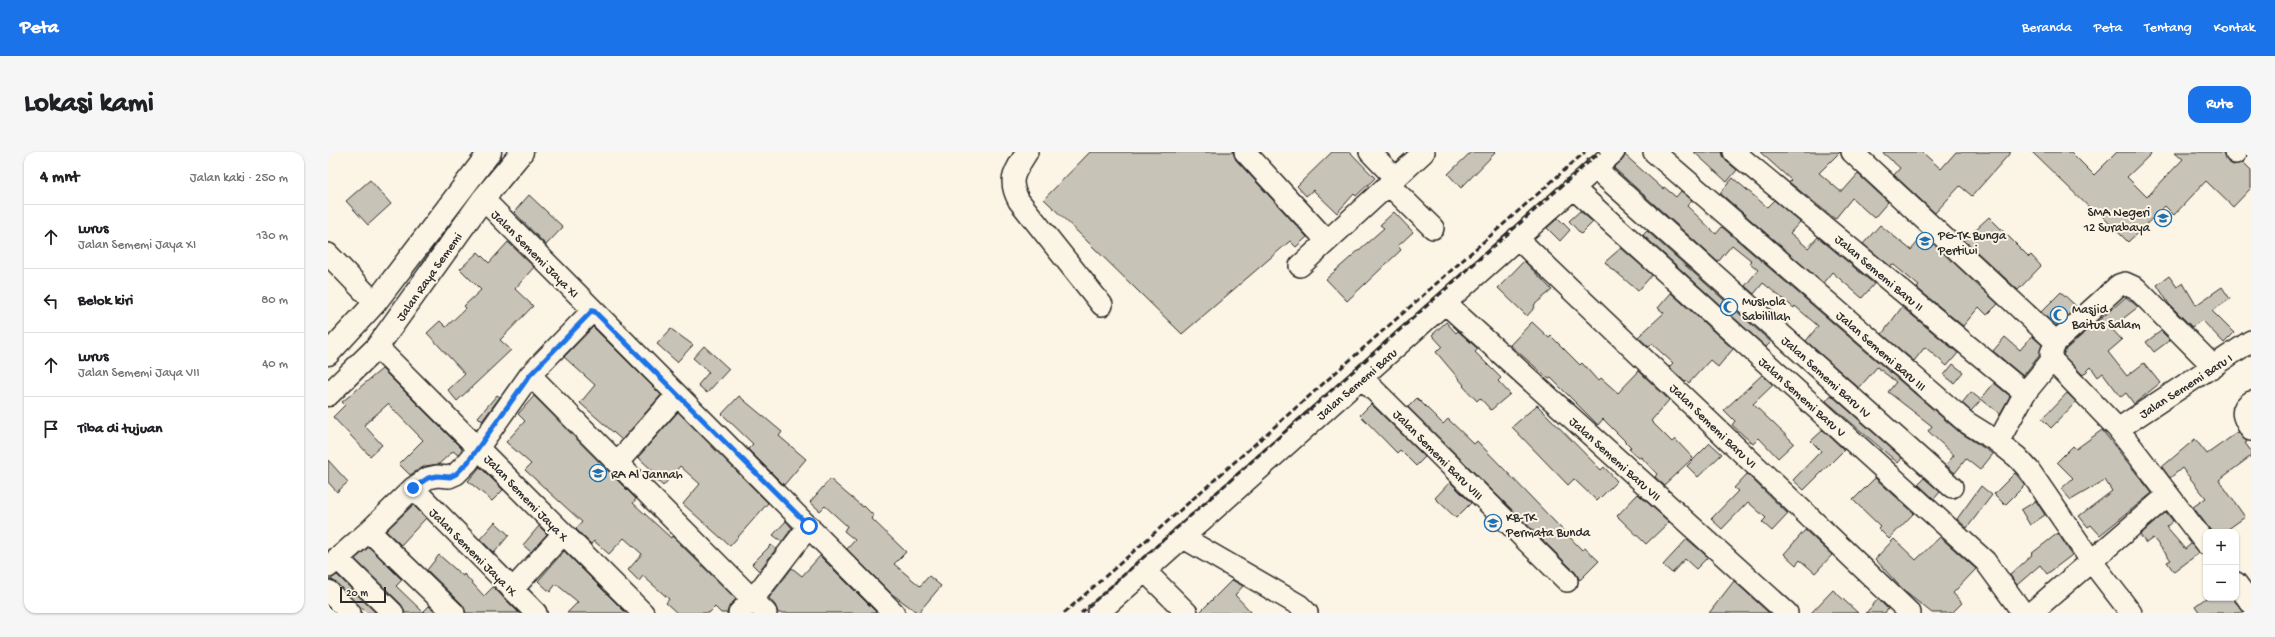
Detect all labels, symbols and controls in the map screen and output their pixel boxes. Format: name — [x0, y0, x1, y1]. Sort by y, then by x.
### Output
text: Peta — [20, 17, 59, 40]
text: Beranda — [2022, 20, 2072, 37]
text: Peta — [2094, 20, 2122, 37]
text: Tentang — [2144, 20, 2192, 37]
text: Kontak — [2214, 20, 2255, 37]
button: Rute — [2188, 86, 2251, 123]
text: Lokasi kami — [24, 88, 154, 121]
text: 4 mnt — [40, 168, 79, 188]
text: Jalan kaki · 250 m — [190, 171, 288, 186]
place label: SMA Negeri 12 Surabaya — [2083, 206, 2151, 236]
street label: Jalan Sememi Jaya XI — [487, 208, 581, 302]
school or university icon: SMA Negeri 12 Surabaya — [2153, 208, 2173, 228]
text: Lurus — [78, 220, 108, 238]
icon: ahead — [40, 226, 62, 248]
text: 130 m — [256, 229, 288, 244]
place label: PG-TK Bunga Pertiwi — [1937, 229, 2007, 259]
street label: Jalan Raya Sememi — [394, 230, 466, 325]
school or university icon: PG-TK Bunga Pertiwi — [1915, 231, 1935, 251]
street label: Jalan Sememi Baru II — [1831, 232, 1926, 315]
text: Jalan Sememi Jaya XI — [78, 238, 196, 253]
icon: left — [40, 290, 62, 312]
text: Belok kiri — [78, 292, 133, 310]
text: 80 m — [261, 293, 288, 308]
place label: Mushola Sabilillah — [1742, 295, 1791, 325]
mosque icon: Mushola Sabilillah — [1719, 297, 1739, 317]
place label: Masjid Baitus Salam — [2071, 303, 2141, 333]
mosque icon: Masjid Baitus Salam — [2049, 305, 2069, 325]
street label: Jalan Sememi Baru III — [1832, 309, 1928, 395]
street label: Jalan Sememi Baru IV — [1777, 334, 1873, 422]
street label: Jalan Sememi Baru — [1314, 346, 1401, 424]
text: Lurus — [78, 348, 108, 366]
street label: Jalan Sememi Baru I — [2137, 351, 2236, 423]
icon: ahead — [40, 354, 62, 376]
street label: Jalan Sememi Baru V — [1755, 355, 1848, 441]
text: 40 m — [262, 357, 288, 372]
text: Jalan Sememi Jaya VII — [78, 366, 200, 381]
street label: Jalan Sememi Baru VI — [1666, 381, 1759, 472]
street label: Jalan Sememi Baru VIII — [1389, 408, 1485, 504]
street label: Jalan Sememi Baru VII — [1565, 415, 1663, 505]
icon: arrive — [40, 418, 62, 440]
text: Tiba di tujuan — [78, 420, 162, 438]
street label: Jalan Sememi Jaya X — [480, 452, 571, 546]
school or university icon: RA Al Jannah — [588, 463, 608, 483]
place label: RA Al Jannah — [611, 468, 683, 483]
route end — [404, 479, 422, 497]
street label: Jalan Sememi Jaya IX — [425, 506, 520, 601]
place label: KB-TK Permata Bunda — [1505, 511, 1591, 541]
school or university icon: KB-TK Permata Bunda — [1483, 513, 1503, 533]
route start — [800, 517, 818, 535]
map controls — [2203, 529, 2239, 601]
button: + — [2203, 529, 2239, 565]
button: − — [2203, 565, 2239, 601]
scale bar — [340, 585, 386, 604]
text: 20 m — [346, 588, 368, 600]

